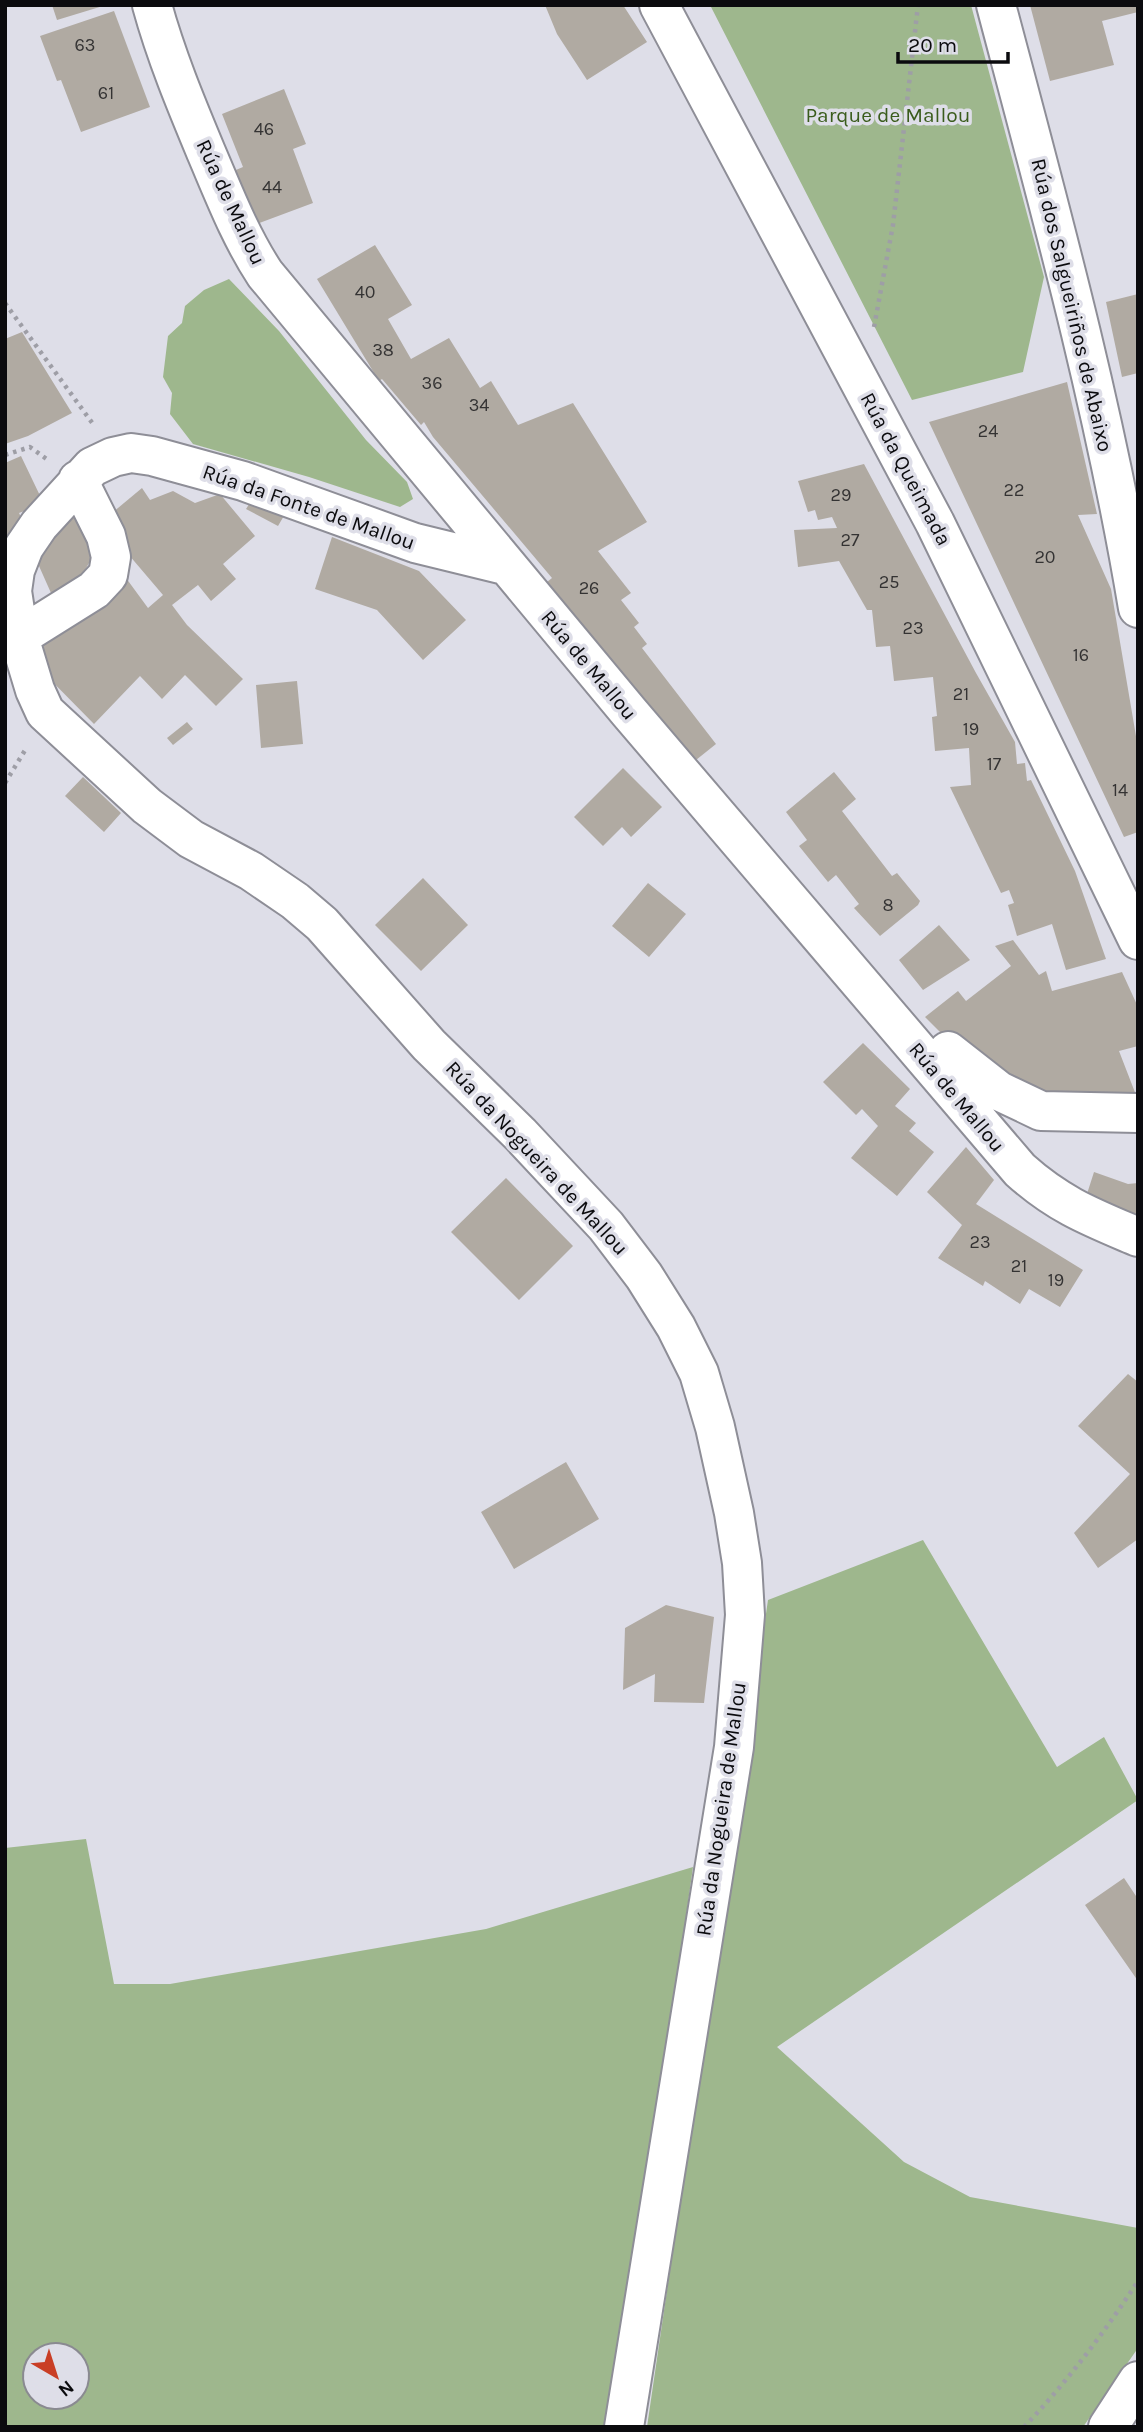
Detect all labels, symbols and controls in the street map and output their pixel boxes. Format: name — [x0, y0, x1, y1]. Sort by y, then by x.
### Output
scale bar — [898, 21, 1008, 65]
text: 20 m — [908, 33, 957, 57]
house number: 63 — [75, 34, 95, 56]
house number: 61 — [98, 82, 114, 104]
park label: Parque de Mallou — [805, 103, 971, 127]
house number: 46 — [254, 118, 274, 140]
street label: Rúa de Mallou — [191, 135, 271, 269]
street label: Rúa dos Salgueiriños de Abaixo — [1026, 156, 1118, 454]
house number: 44 — [262, 176, 282, 198]
house number: 40 — [355, 281, 375, 303]
house number: 38 — [372, 339, 394, 361]
house number: 36 — [422, 372, 442, 394]
street label: Rúa da Queimada — [856, 388, 956, 550]
house number: 34 — [469, 394, 489, 416]
house number: 24 — [978, 420, 998, 442]
street label: Rúa da Fonte de Mallou — [200, 459, 418, 555]
house number: 22 — [1004, 479, 1024, 501]
house number: 29 — [831, 484, 851, 506]
house number: 27 — [841, 529, 860, 551]
house number: 20 — [1034, 546, 1056, 568]
house number: 25 — [879, 571, 899, 593]
house number: 26 — [579, 577, 599, 599]
street label: Rúa de Mallou — [536, 605, 642, 725]
house number: 23 — [902, 617, 924, 639]
house number: 16 — [1073, 644, 1089, 666]
house number: 21 — [953, 683, 969, 705]
house number: 19 — [963, 718, 979, 740]
house number: 17 — [987, 753, 1002, 775]
house number: 14 — [1112, 779, 1128, 801]
house number: 8 — [882, 894, 894, 916]
street label: Rúa de Mallou — [904, 1037, 1010, 1157]
street label: Rúa da Nogueira de Mallou — [441, 1056, 633, 1260]
house number: 23 — [969, 1231, 991, 1253]
house number: 21 — [1011, 1255, 1027, 1277]
house number: 19 — [1048, 1269, 1064, 1291]
street label: Rúa da Nogueira de Mallou — [691, 1680, 751, 1938]
north arrow — [21, 2341, 91, 2411]
text: N — [54, 2376, 78, 2401]

